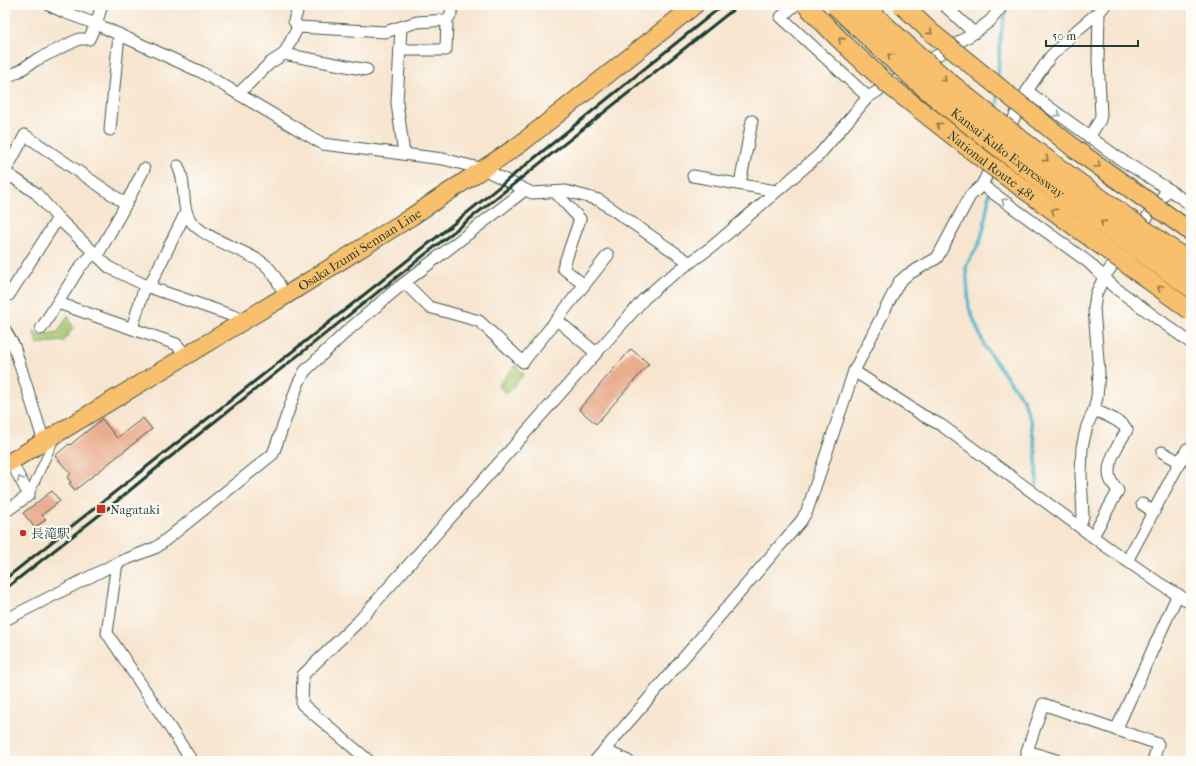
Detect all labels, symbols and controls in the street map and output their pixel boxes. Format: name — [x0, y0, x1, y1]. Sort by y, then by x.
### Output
scale bar — [1046, 22, 1138, 48]
one-way arrow — [925, 27, 933, 34]
text: 50 m — [1052, 29, 1076, 43]
one-way arrow — [838, 38, 845, 45]
one-way arrow — [887, 54, 895, 61]
one-way arrow — [939, 74, 946, 81]
street label: Kansai-Kuko Expressway — [948, 105, 1068, 202]
one-way arrow — [1054, 109, 1061, 116]
one-way arrow — [937, 122, 944, 129]
street label: National Route 481 — [945, 128, 1039, 204]
one-way arrow — [1041, 154, 1048, 161]
one-way arrow — [1093, 160, 1100, 167]
one-way arrow — [1002, 199, 1009, 206]
street label: Osaka Izumi Sennan Line — [295, 205, 425, 294]
one-way arrow — [1052, 209, 1059, 216]
one-way arrow — [1100, 221, 1107, 228]
one-way arrow — [1157, 286, 1164, 293]
one-way arrow — [18, 476, 25, 483]
place label: Nagataki — [110, 502, 160, 517]
marker: Nagataki — [95, 503, 107, 515]
place label: 長滝駅 — [31, 526, 70, 541]
marker: 長滝駅 — [18, 528, 28, 538]

